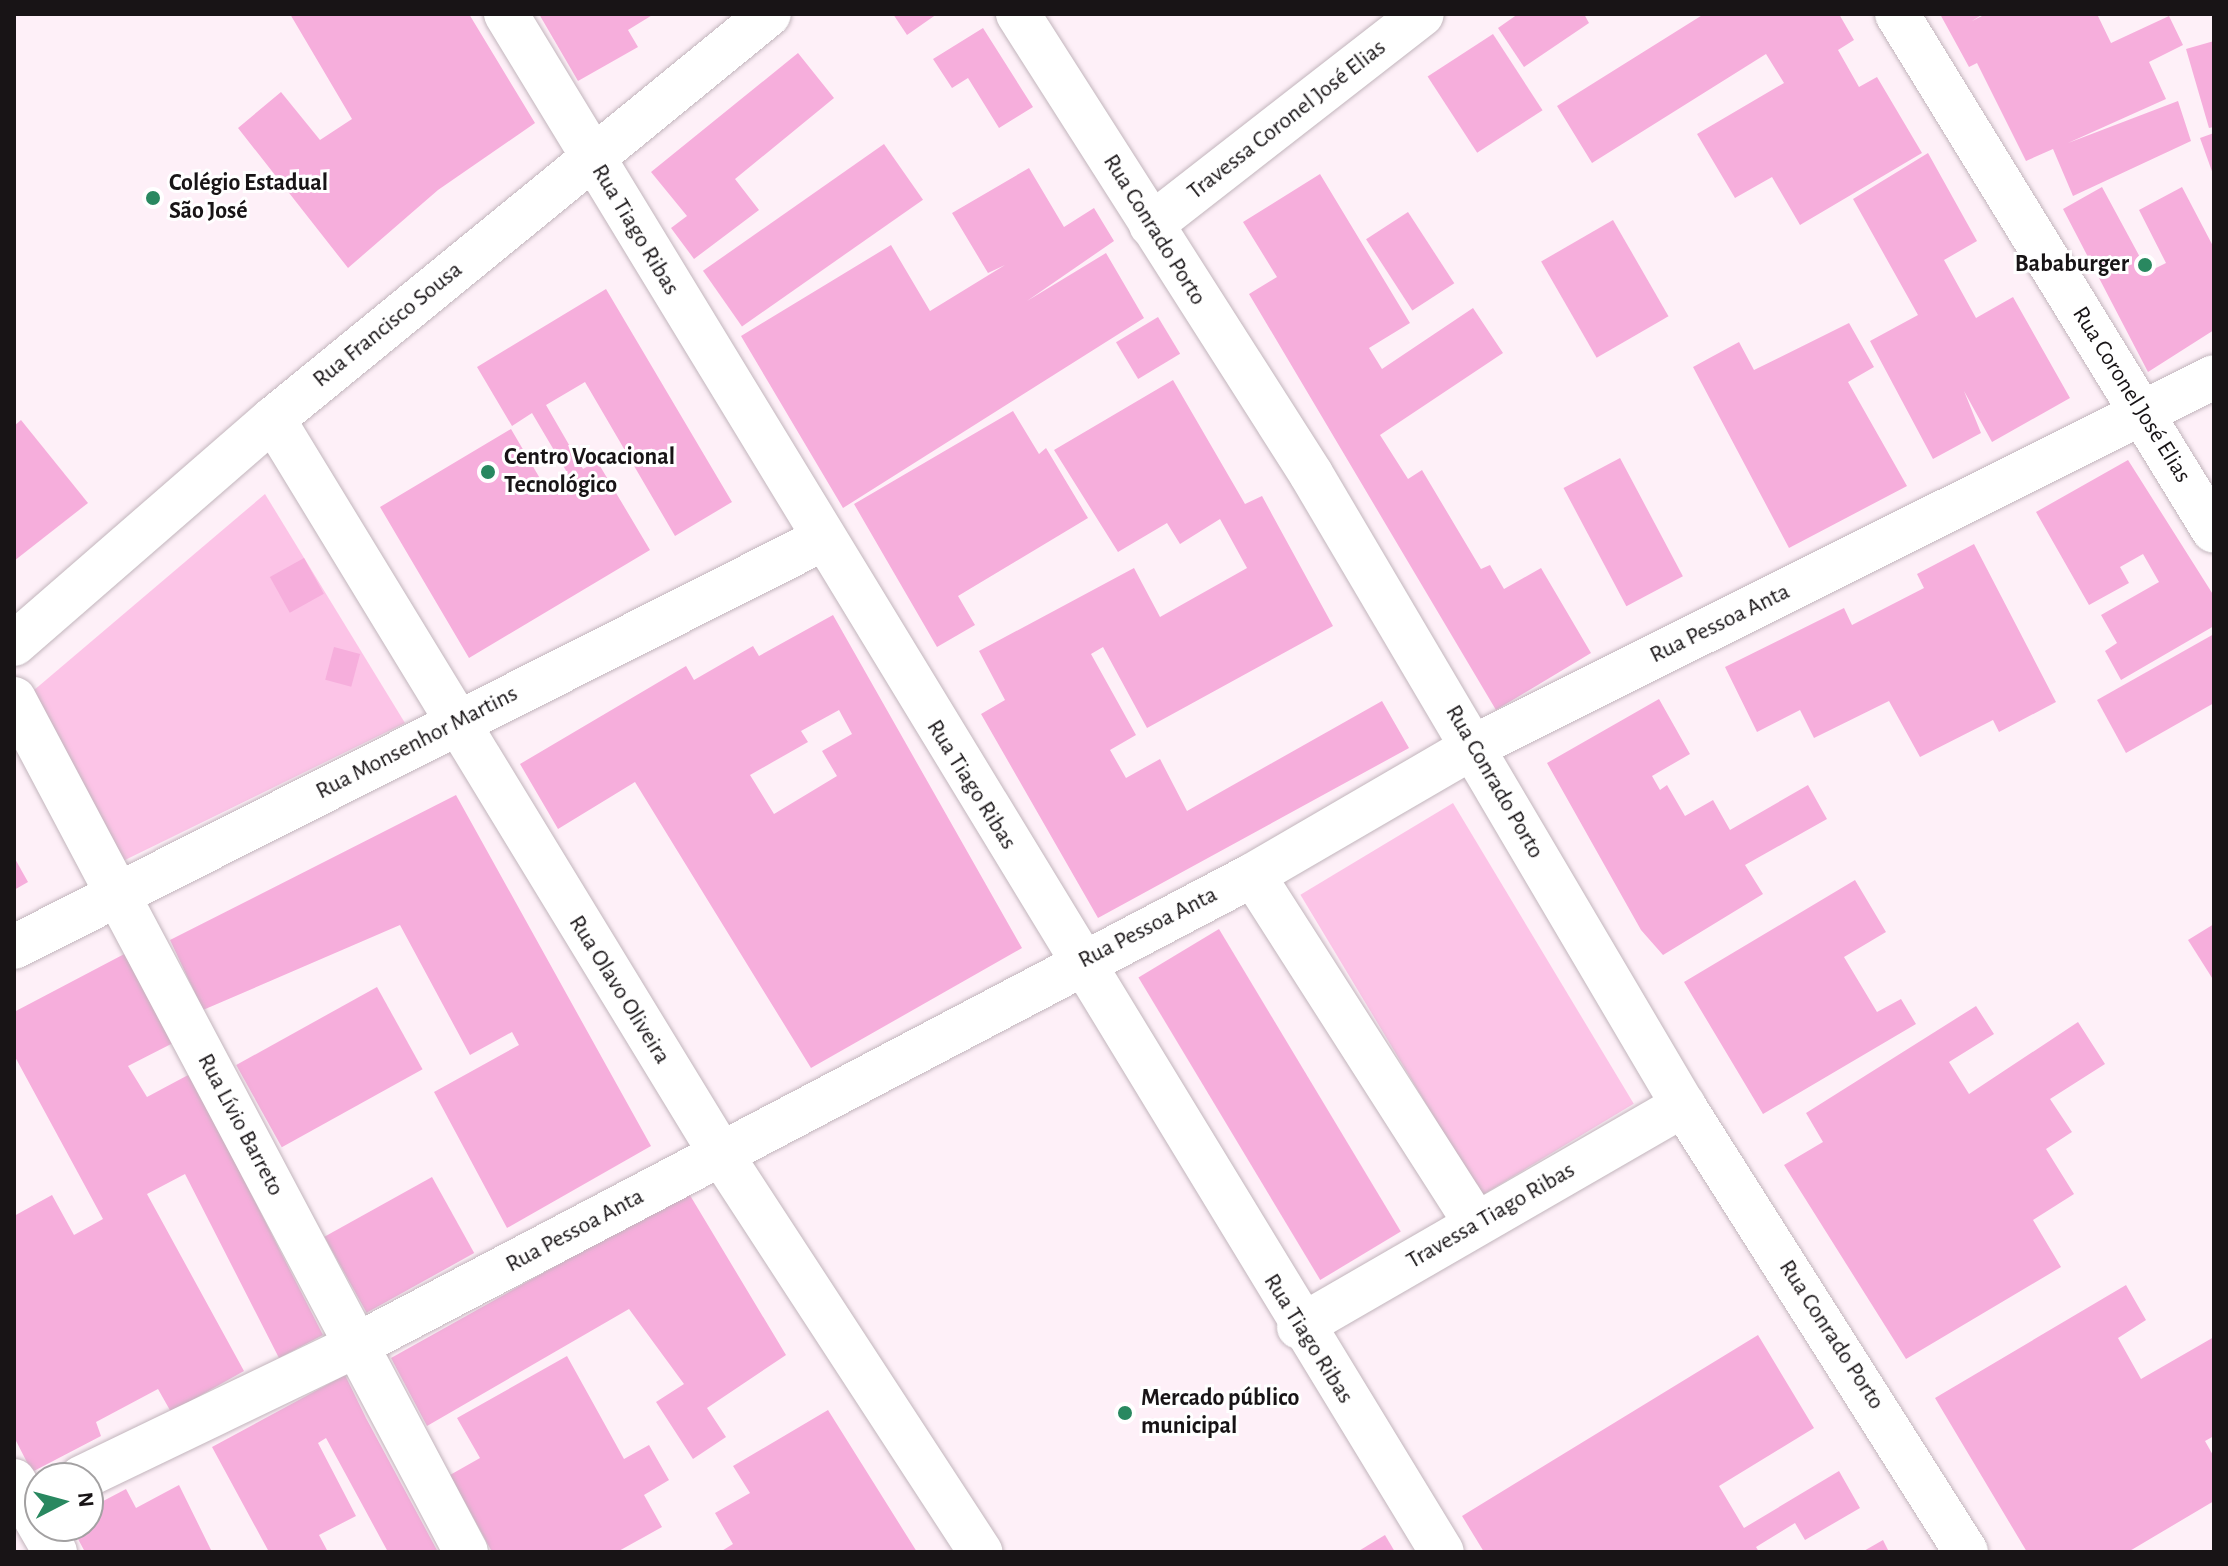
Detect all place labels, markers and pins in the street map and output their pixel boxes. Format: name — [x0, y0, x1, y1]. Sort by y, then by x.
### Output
place label: Colégio Estadual São José — [169, 170, 328, 226]
marker: Colégio Estadual São José — [144, 189, 162, 207]
place label: Bababurger — [2015, 251, 2129, 279]
marker: Bababurger — [2136, 256, 2154, 274]
place label: Centro Vocacional Tecnológico — [504, 444, 675, 500]
marker: Centro Vocacional Tecnológico — [479, 463, 497, 481]
place label: Mercado público municipal — [1141, 1385, 1299, 1441]
marker: Mercado público municipal — [1116, 1404, 1134, 1422]

